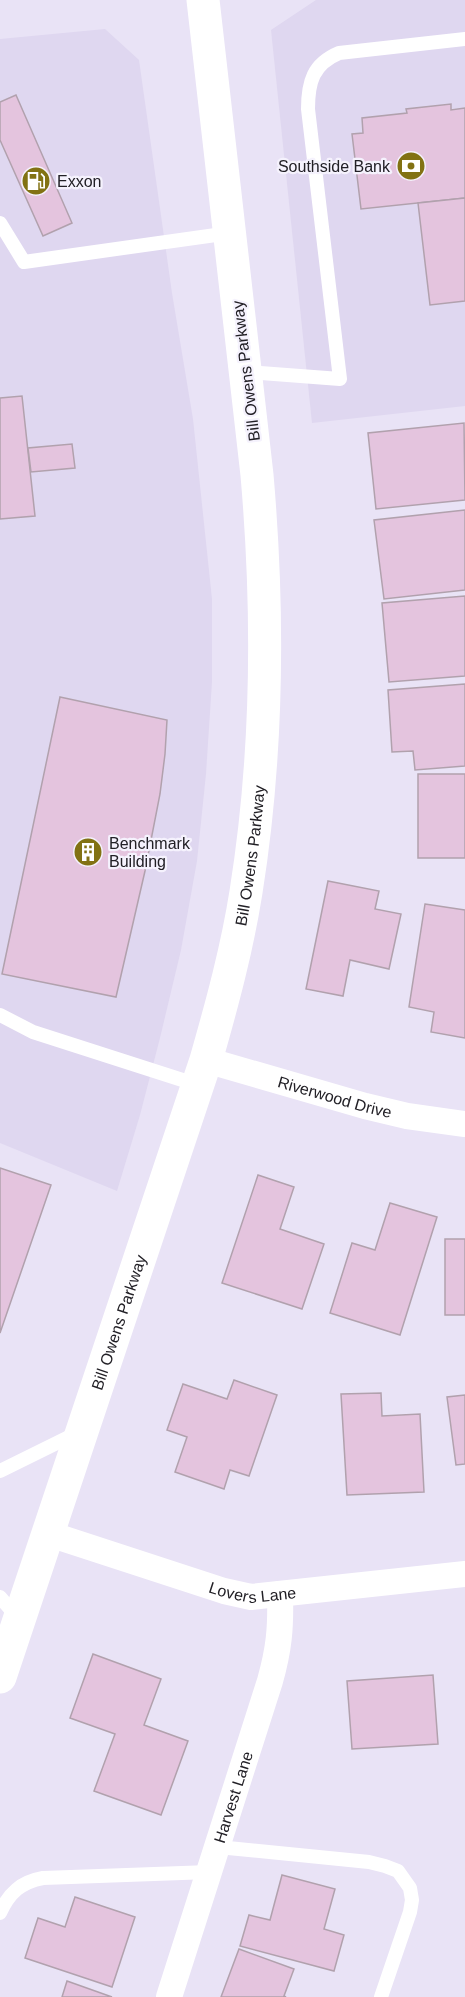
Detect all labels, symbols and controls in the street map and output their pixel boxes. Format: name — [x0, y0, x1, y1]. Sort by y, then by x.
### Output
bank icon: Southside Bank — [395, 150, 427, 182]
place label: Southside Bank — [278, 158, 391, 175]
fuel station icon: Exxon — [20, 165, 52, 197]
place label: Exxon — [57, 173, 101, 190]
street label: Bill Owens Parkway — [229, 300, 263, 442]
street label: Bill Owens Parkway — [232, 785, 267, 927]
place label: Benchmark Building — [109, 835, 191, 870]
building icon: Benchmark Building — [72, 836, 104, 868]
street label: Riverwood Drive — [276, 1073, 394, 1121]
street label: Bill Owens Parkway — [88, 1252, 149, 1392]
street label: Lovers Lane — [207, 1578, 297, 1606]
street label: Harvest Lane — [210, 1749, 256, 1845]

